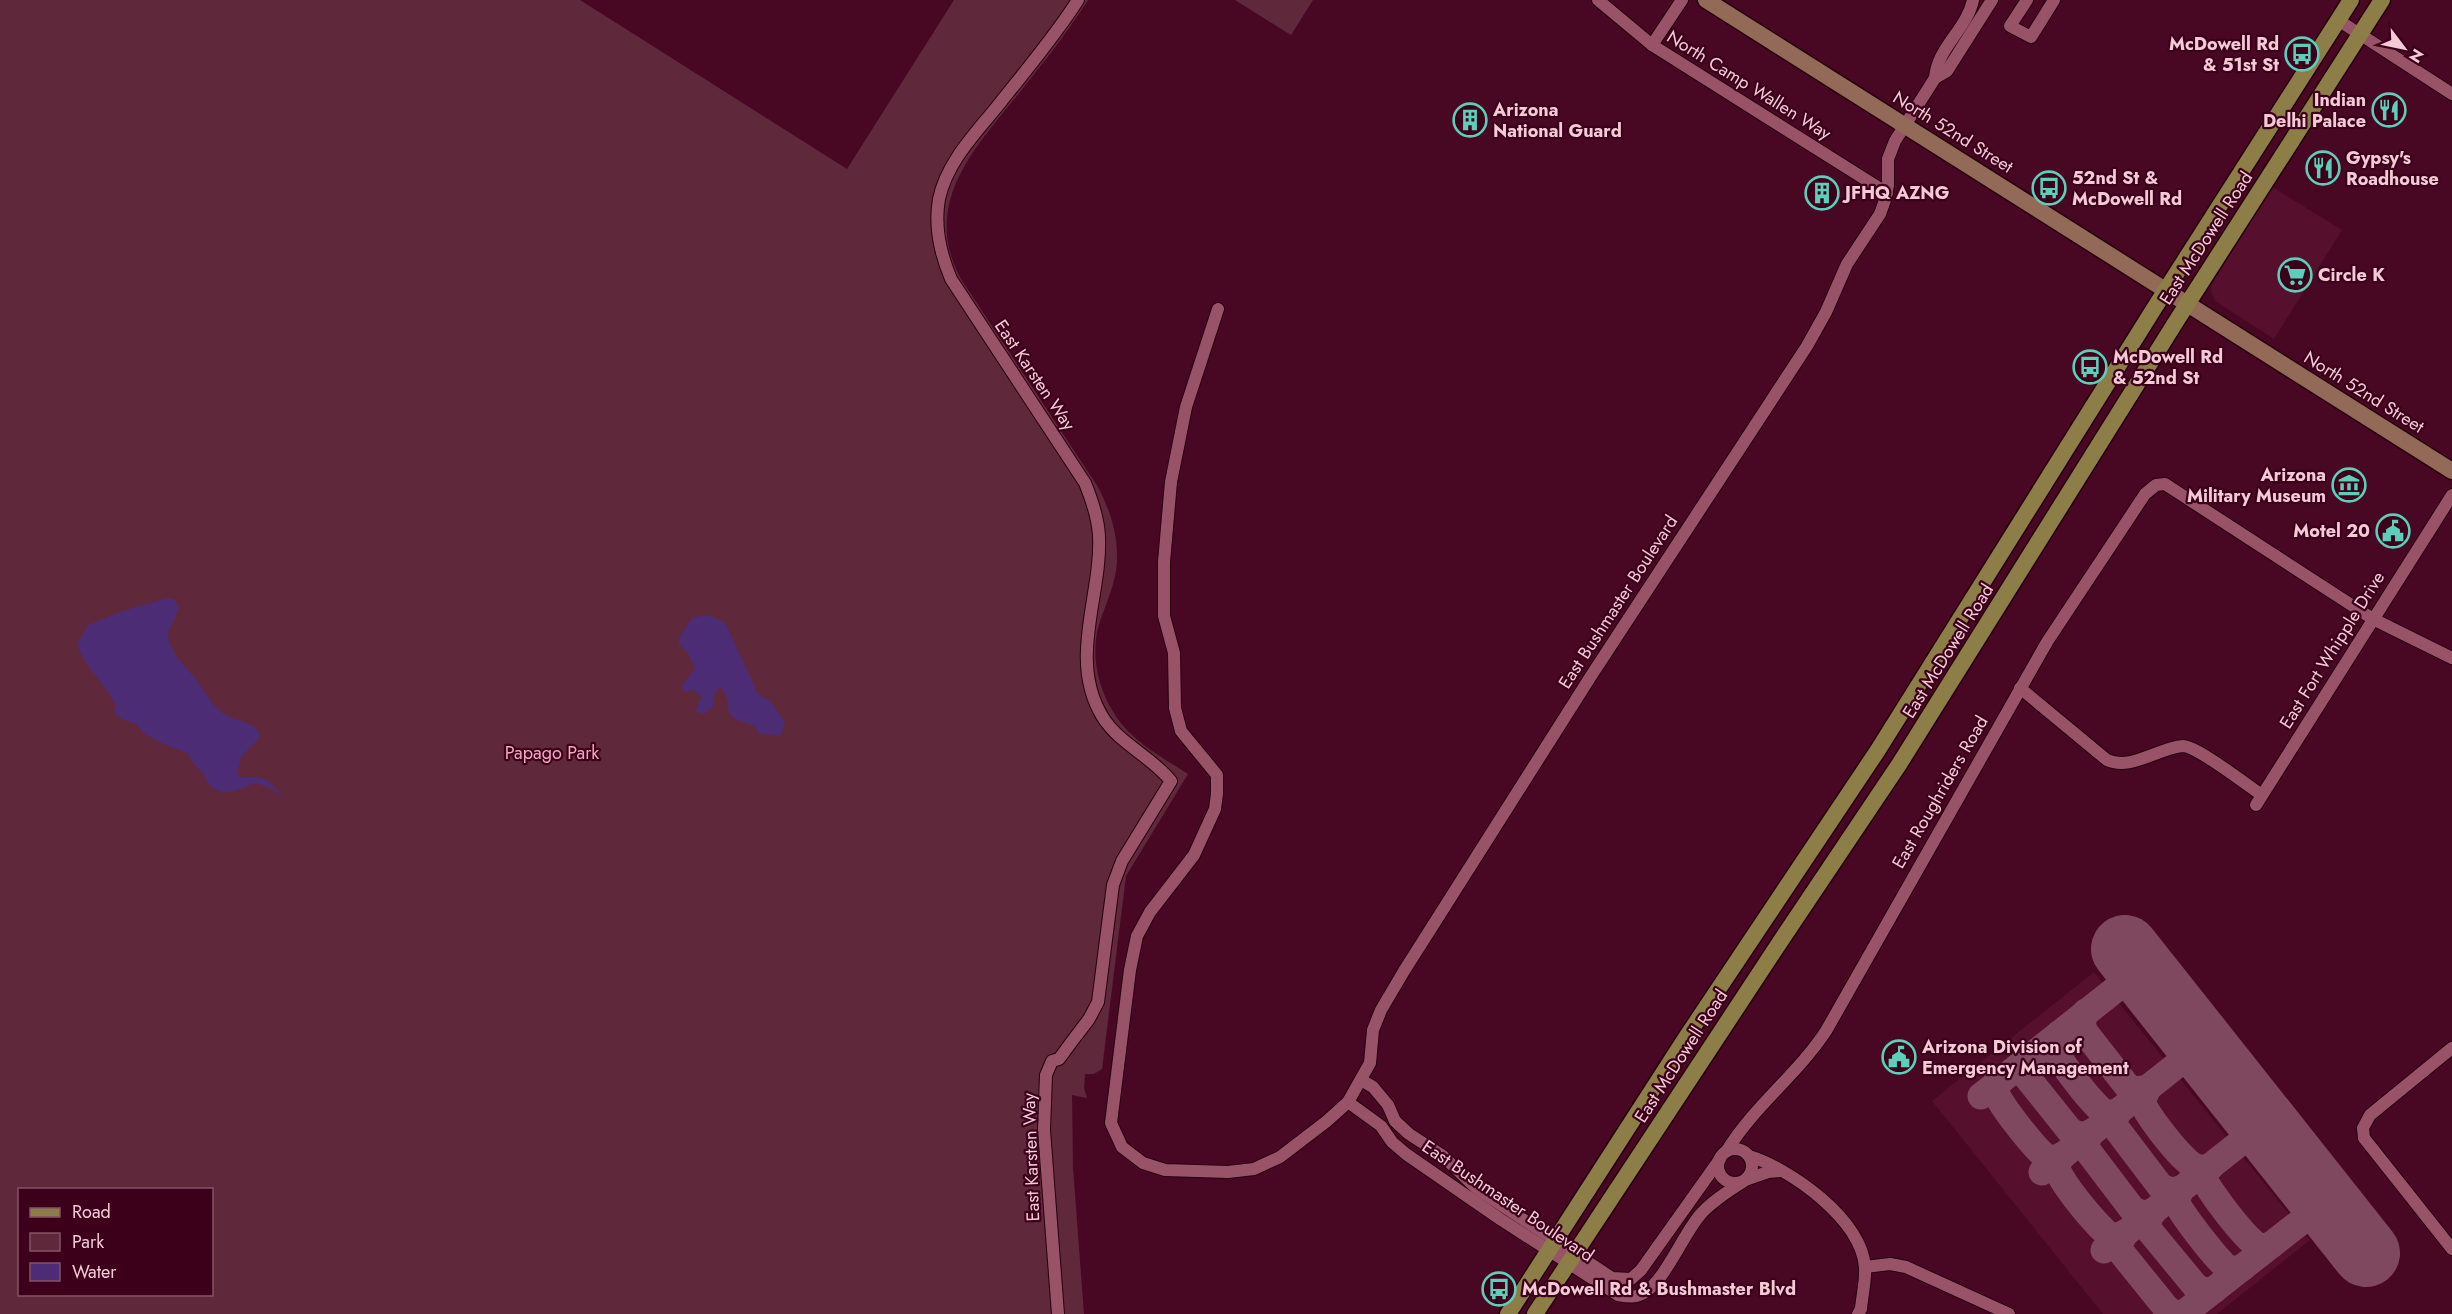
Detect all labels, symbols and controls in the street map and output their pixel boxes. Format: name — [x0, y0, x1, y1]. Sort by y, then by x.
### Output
north arrow — [2374, 18, 2434, 78]
street label: North Camp Wallen Way — [1662, 24, 1836, 146]
place label: McDowell Rd & 51st St — [2169, 31, 2279, 78]
bus stop icon: McDowell Rd & 51st St — [2284, 36, 2320, 72]
text: N — [2403, 44, 2429, 67]
street label: North 52nd Street — [1888, 85, 2019, 180]
place label: Indian Delhi Palace — [2263, 87, 2366, 134]
restaurant icon: Indian Delhi Palace — [2371, 92, 2407, 128]
place label: Arizona National Guard — [1492, 97, 1622, 144]
building icon: Arizona National Guard — [1452, 102, 1488, 138]
place label: Gypsy's Roadhouse — [2346, 145, 2439, 192]
restaurant icon: Gypsy's Roadhouse — [2305, 150, 2341, 186]
place label: 52nd St & McDowell Rd — [2072, 165, 2182, 212]
street label: East McDowell Road — [2153, 166, 2259, 310]
bus stop icon: 52nd St & McDowell Rd — [2031, 170, 2067, 206]
building icon: JFHQ AZNG — [1804, 175, 1840, 211]
place label: JFHQ AZNG — [1842, 180, 1950, 206]
supermarket icon: Circle K — [2277, 257, 2313, 293]
place label: Circle K — [2318, 262, 2385, 288]
street label: East Karsten Way — [988, 314, 1082, 436]
place label: McDowell Rd & 52nd St — [2113, 344, 2223, 391]
street label: North 52nd Street — [2299, 345, 2430, 440]
bus stop icon: McDowell Rd & 52nd St — [2072, 349, 2108, 385]
place label: Arizona Military Museum — [2187, 462, 2326, 509]
museum icon: Arizona Military Museum — [2331, 467, 2367, 503]
street label: East Bushmaster Boulevard — [1552, 510, 1684, 694]
public building icon: Motel 20 — [2375, 513, 2411, 549]
place label: Motel 20 — [2293, 518, 2370, 544]
street label: East Fort Whipple Drive — [2273, 566, 2391, 734]
street label: East McDowell Road — [1896, 579, 2000, 723]
street label: East Roughriders Road — [1886, 711, 1994, 873]
park label: Papago Park — [505, 740, 599, 766]
street label: East McDowell Road — [1628, 984, 1734, 1128]
place label: Arizona Division of Emergency Management — [1921, 1034, 2129, 1081]
public building icon: Arizona Division of Emergency Management — [1881, 1039, 1917, 1075]
street label: East Karsten Way — [1016, 1092, 1046, 1222]
street label: East Bushmaster Boulevard — [1417, 1134, 1599, 1268]
legend — [18, 1188, 213, 1296]
text: Road — [72, 1199, 111, 1225]
text: Park — [72, 1229, 104, 1255]
text: Water — [72, 1259, 117, 1285]
bus stop icon: McDowell Rd & Bushmaster Blvd — [1481, 1271, 1517, 1307]
place label: McDowell Rd & Bushmaster Blvd — [1522, 1276, 1796, 1302]

